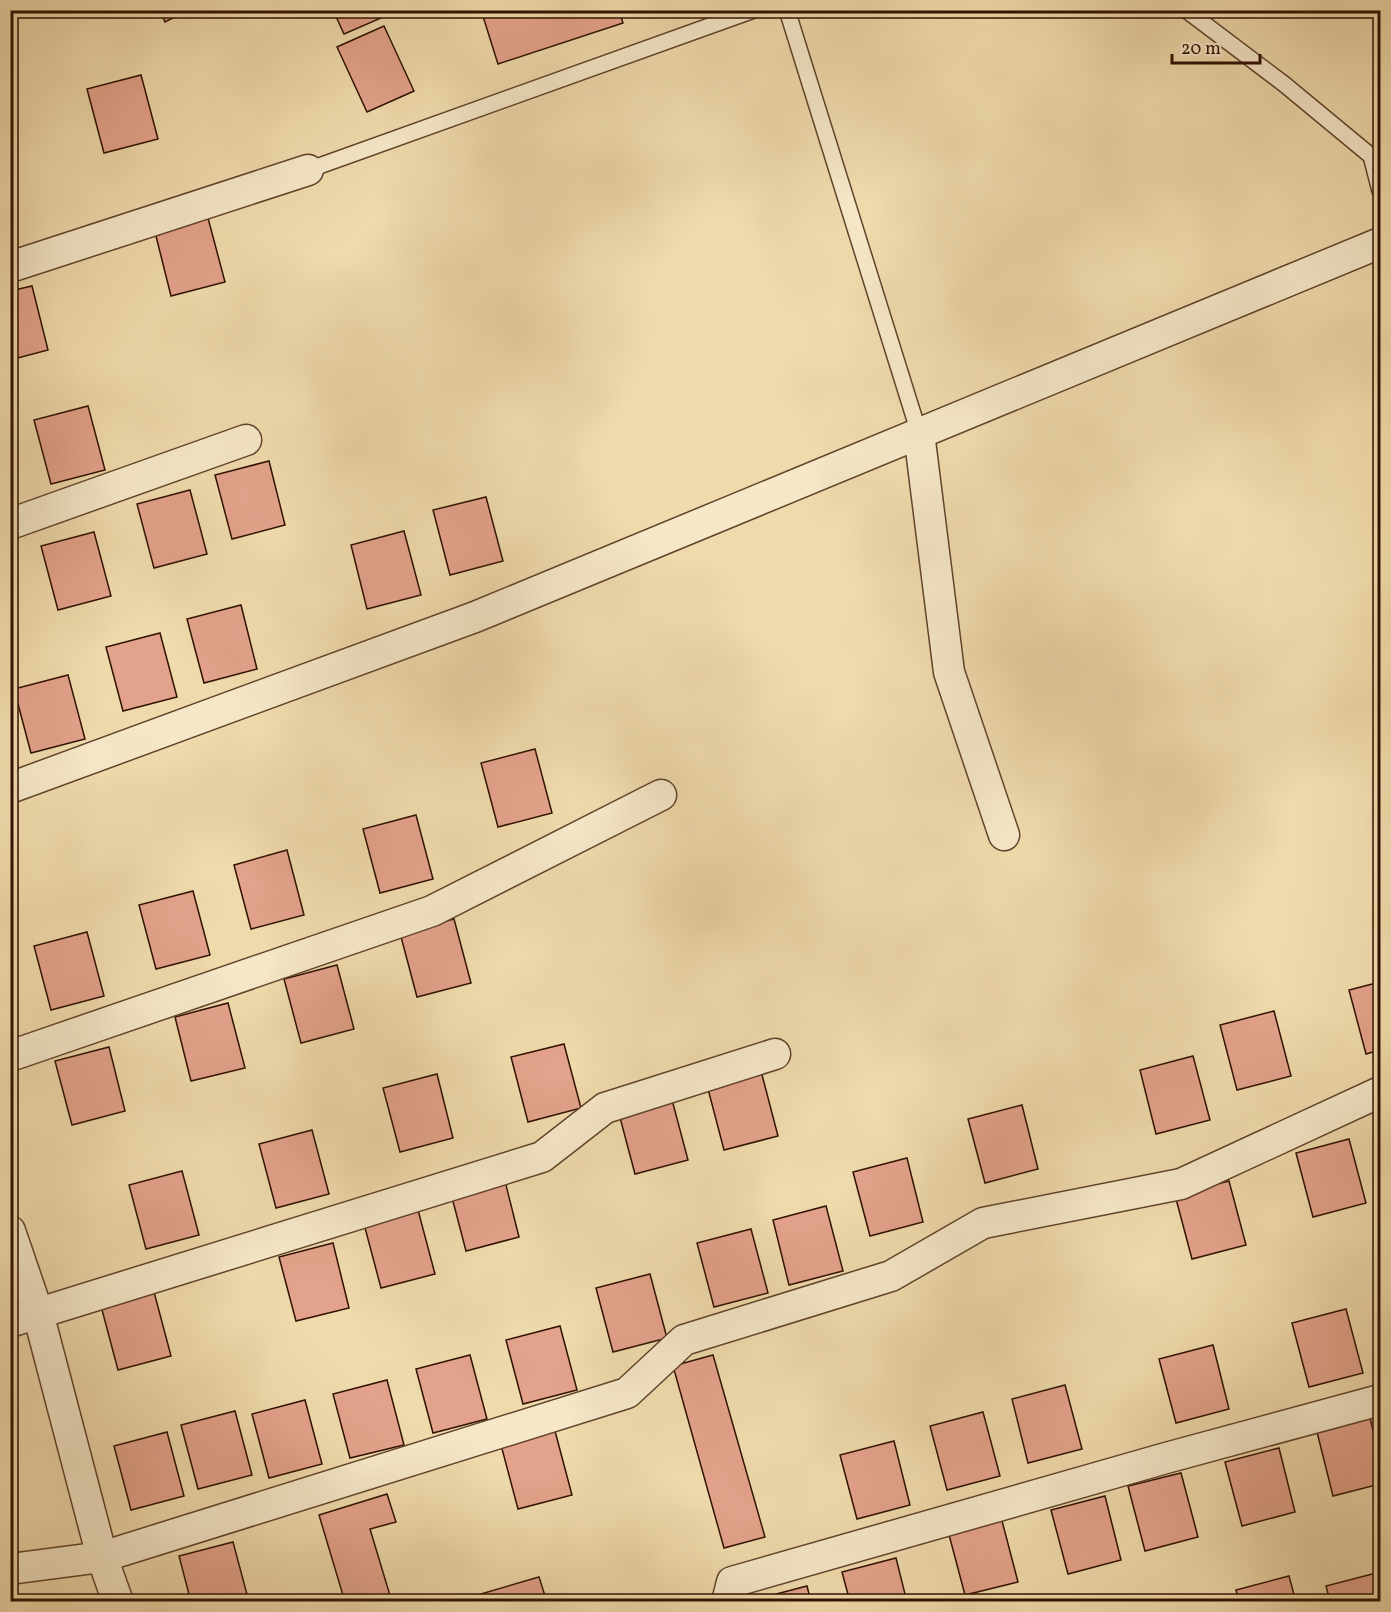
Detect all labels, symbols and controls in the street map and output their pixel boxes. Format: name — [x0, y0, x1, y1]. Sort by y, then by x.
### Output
scale bar — [1172, 27, 1260, 65]
text: 20 m — [1181, 37, 1221, 62]

